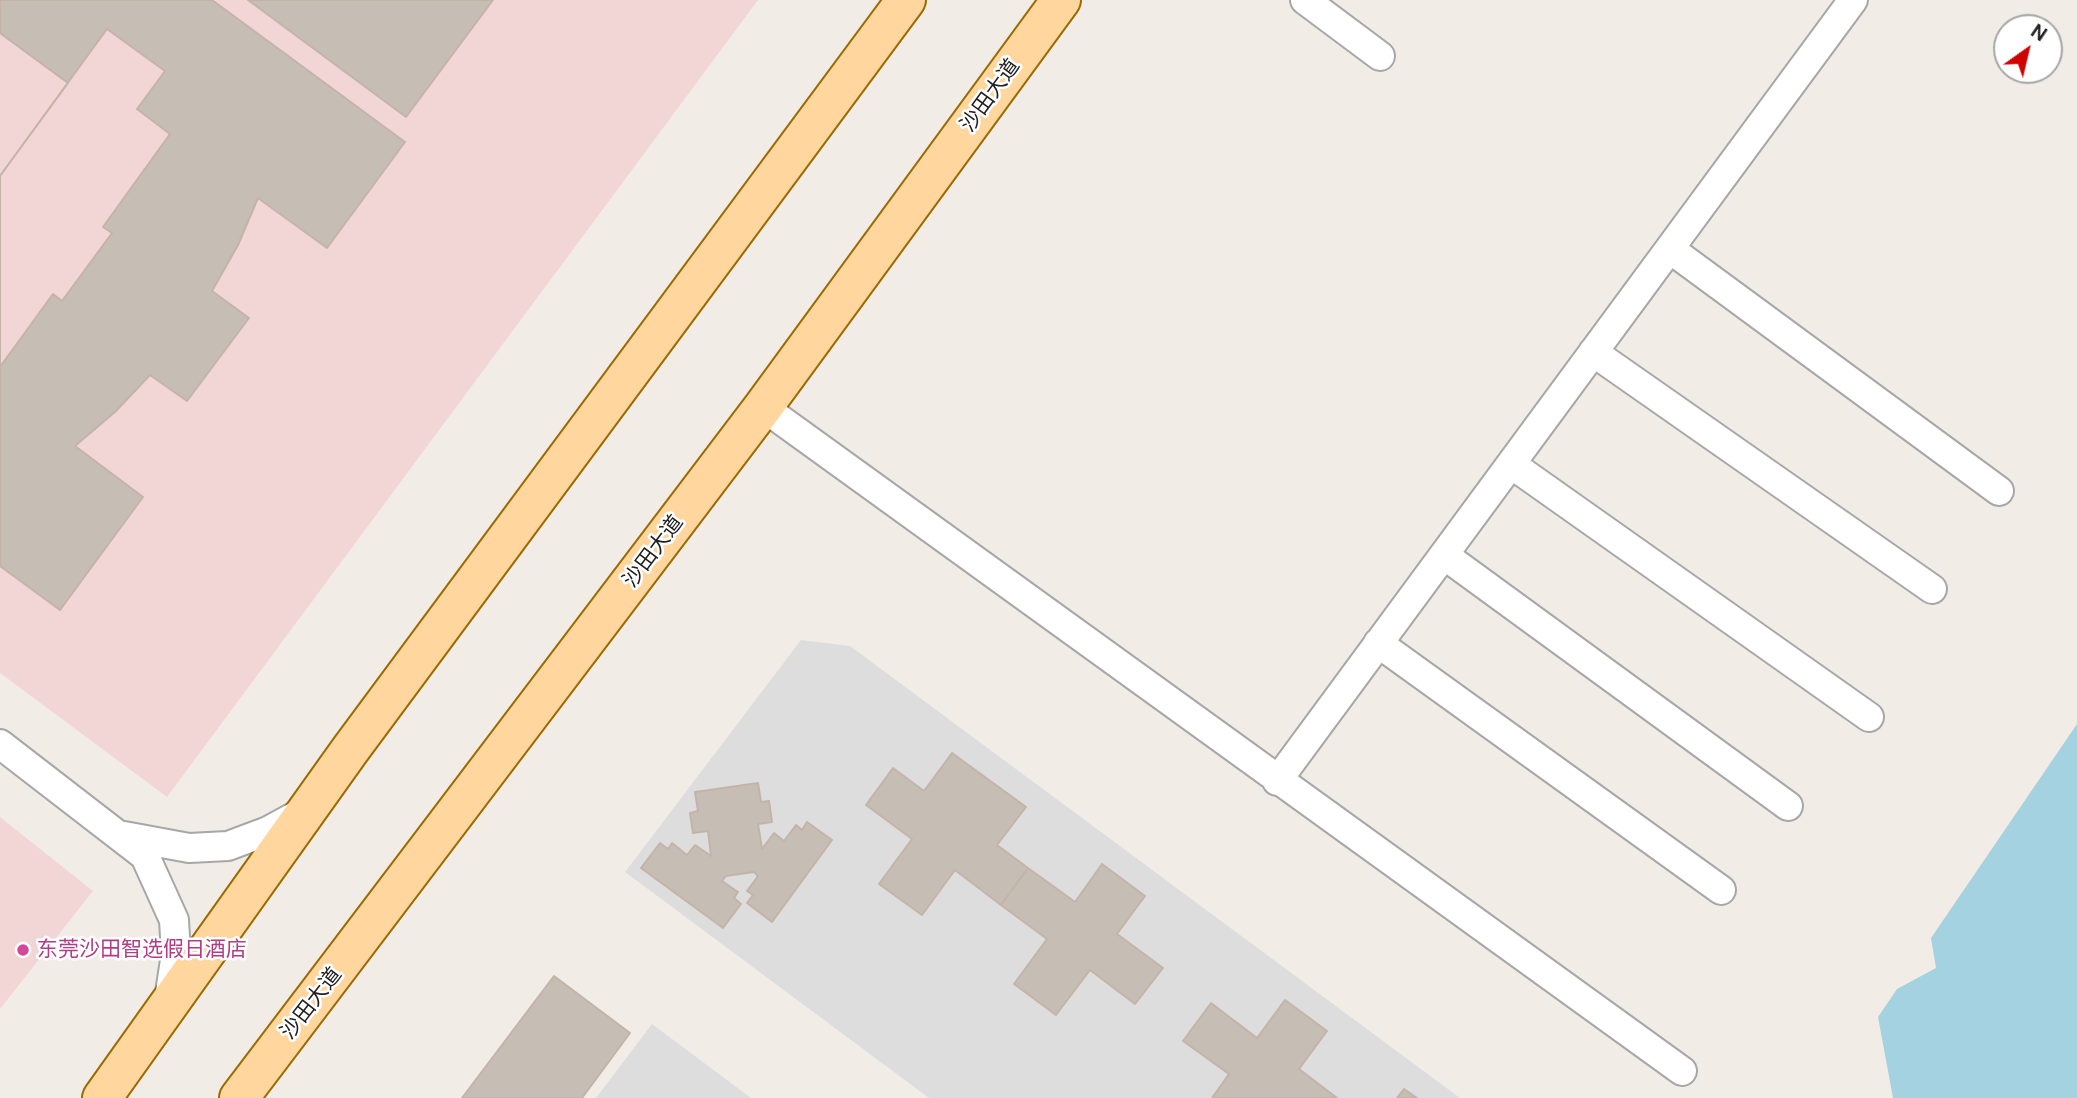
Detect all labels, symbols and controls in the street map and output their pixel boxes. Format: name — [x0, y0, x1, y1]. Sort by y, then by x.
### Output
north arrow — [1993, 14, 2063, 84]
text: N — [2026, 19, 2052, 47]
street label: 沙田大道 — [956, 55, 1026, 137]
street label: 沙田大道 — [619, 511, 689, 593]
place label: 东莞沙田智选假日酒店 — [37, 937, 247, 963]
marker: 东莞沙田智选假日酒店 — [15, 942, 31, 958]
street label: 沙田大道 — [276, 963, 348, 1045]

